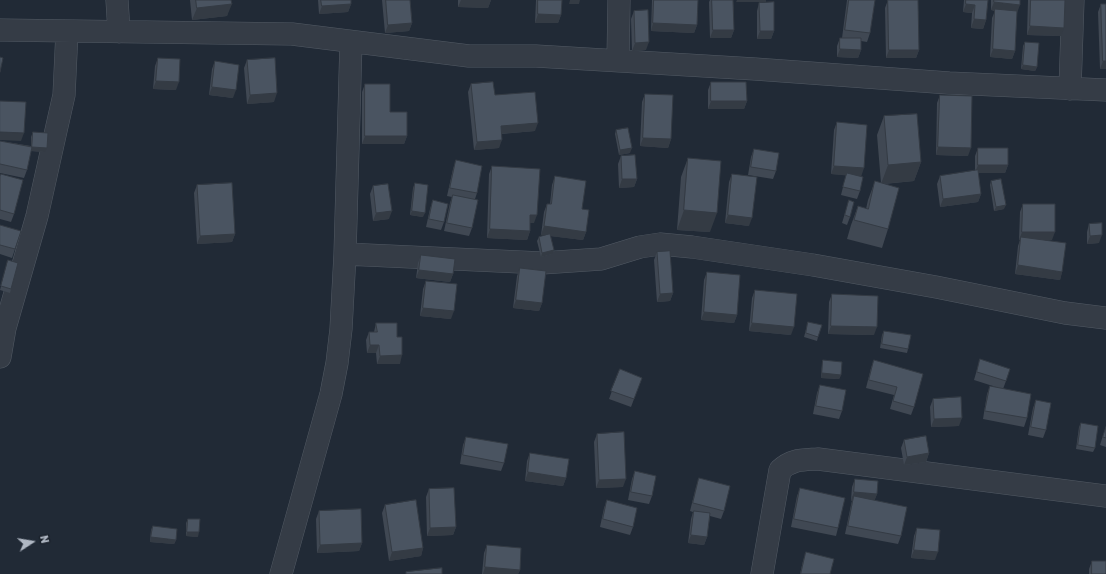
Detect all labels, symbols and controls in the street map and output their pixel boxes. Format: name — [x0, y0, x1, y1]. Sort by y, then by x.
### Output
north arrow — [12, 522, 52, 562]
text: N — [37, 534, 51, 545]

